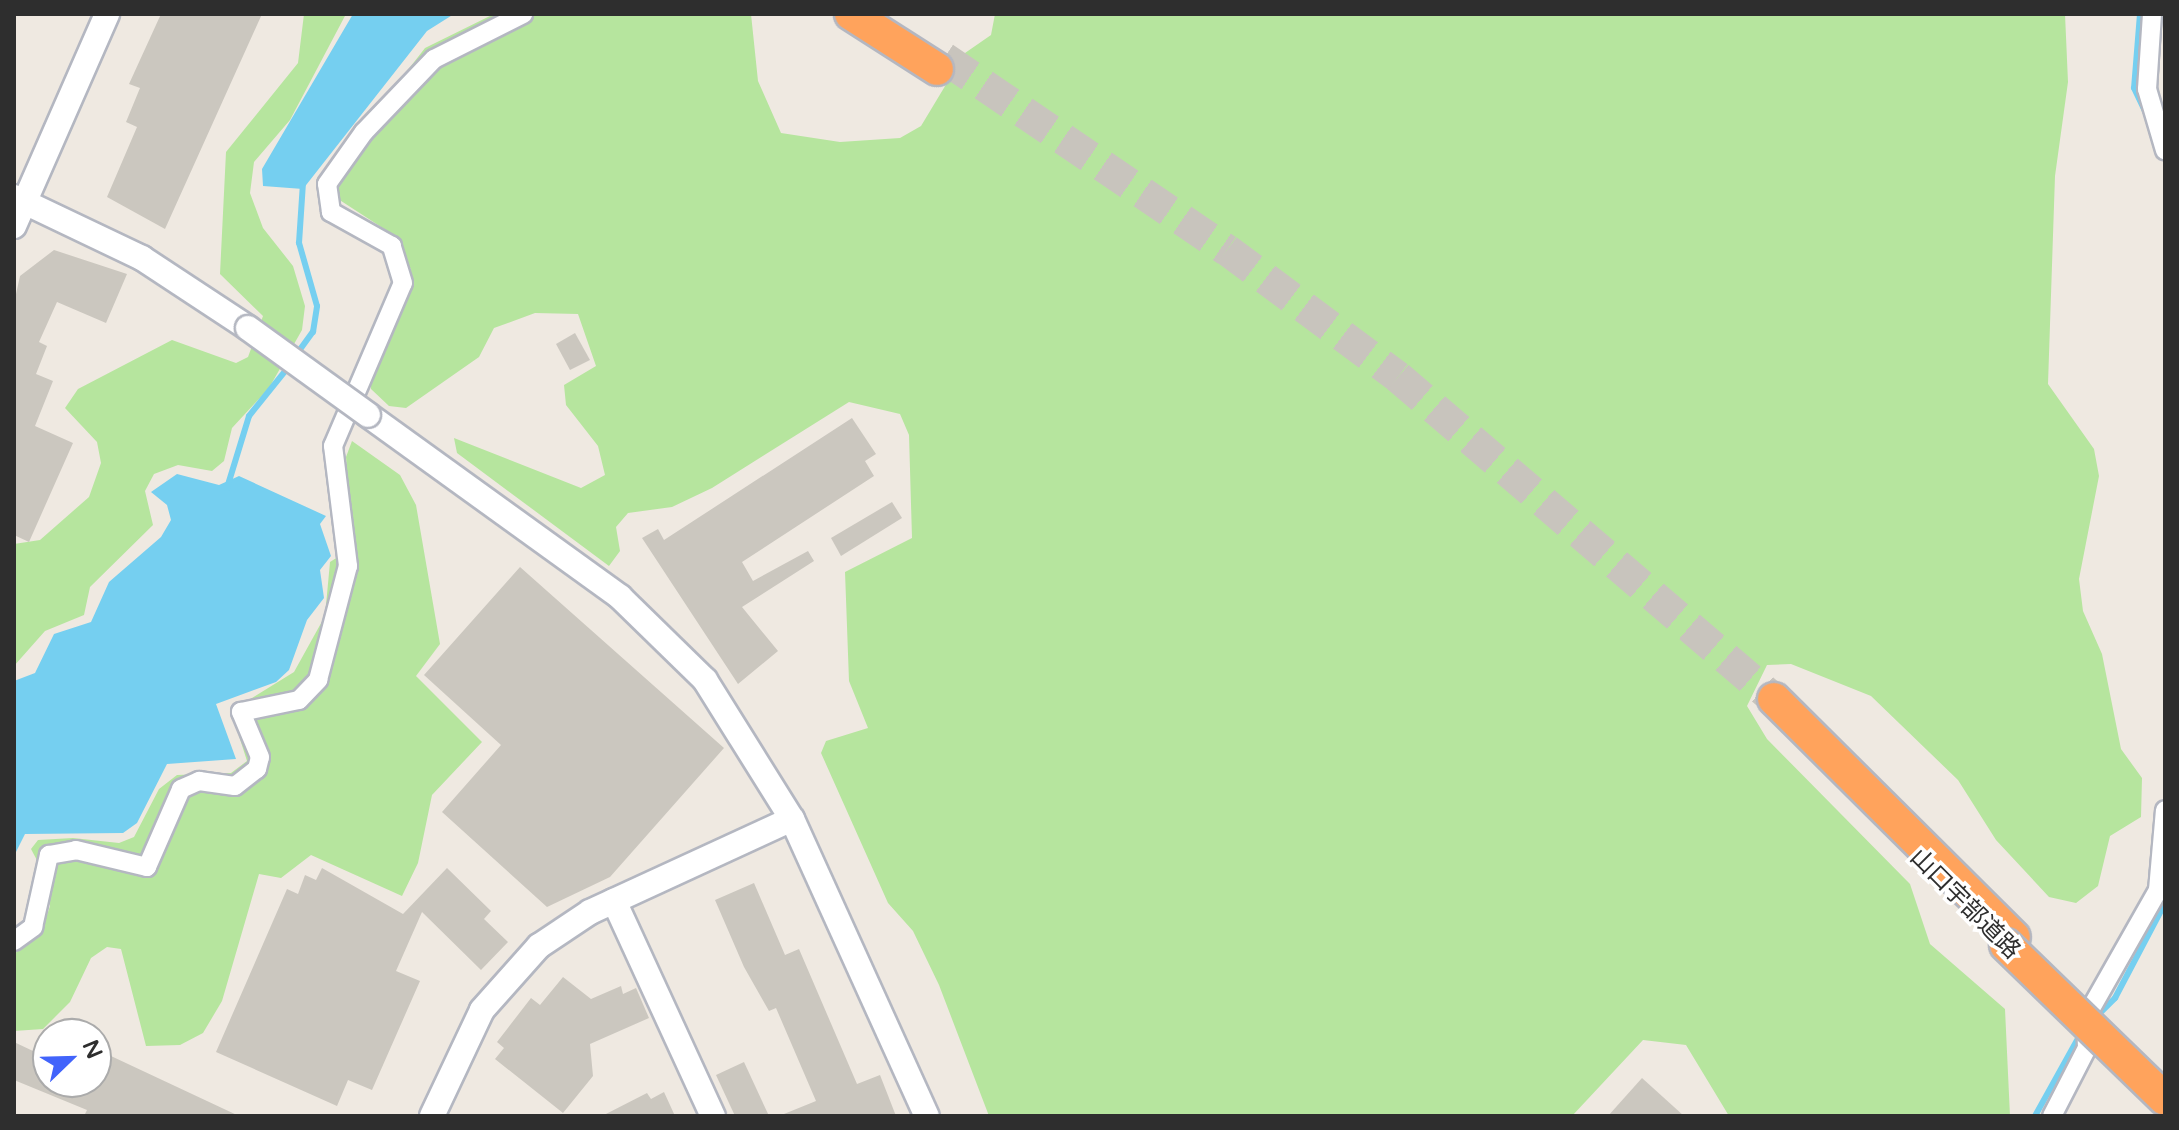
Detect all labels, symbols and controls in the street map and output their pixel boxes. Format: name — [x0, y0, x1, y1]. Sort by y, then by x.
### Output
street label: 山口宇部道路 — [1904, 843, 2026, 965]
north arrow — [32, 1018, 112, 1098]
text: N — [77, 1036, 108, 1063]

